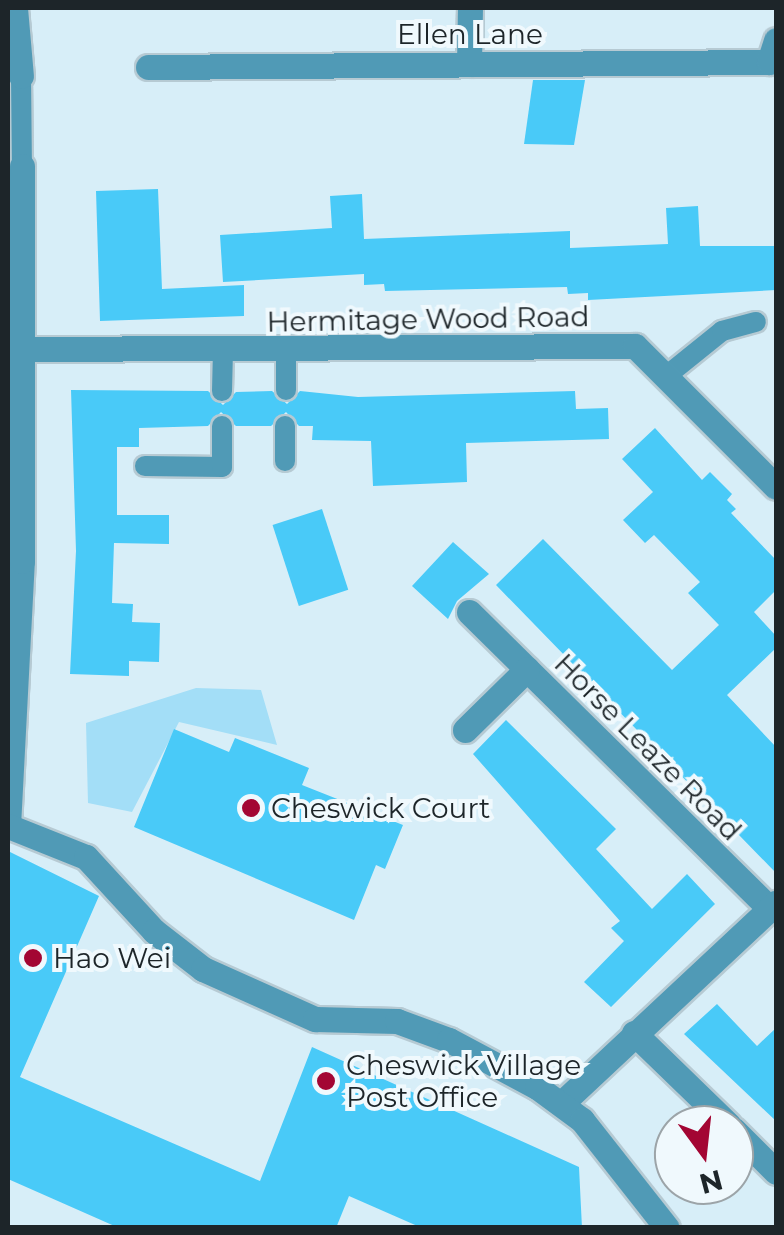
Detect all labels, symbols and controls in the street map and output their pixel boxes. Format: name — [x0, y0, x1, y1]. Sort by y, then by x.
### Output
street label: Ellen Lane — [397, 17, 543, 51]
street label: Hermitage Wood Road — [266, 299, 590, 339]
street label: Horse Leaze Road — [548, 647, 748, 847]
place label: Cheswick Court — [271, 791, 490, 825]
marker: Cheswick Court — [240, 797, 262, 819]
place label: Hao Wei — [53, 941, 171, 975]
marker: Hao Wei — [22, 947, 44, 969]
place label: Cheswick Village Post Office — [346, 1048, 581, 1114]
marker: Cheswick Village Post Office — [315, 1070, 337, 1092]
north arrow — [654, 1105, 754, 1205]
text: N — [696, 1163, 727, 1201]

